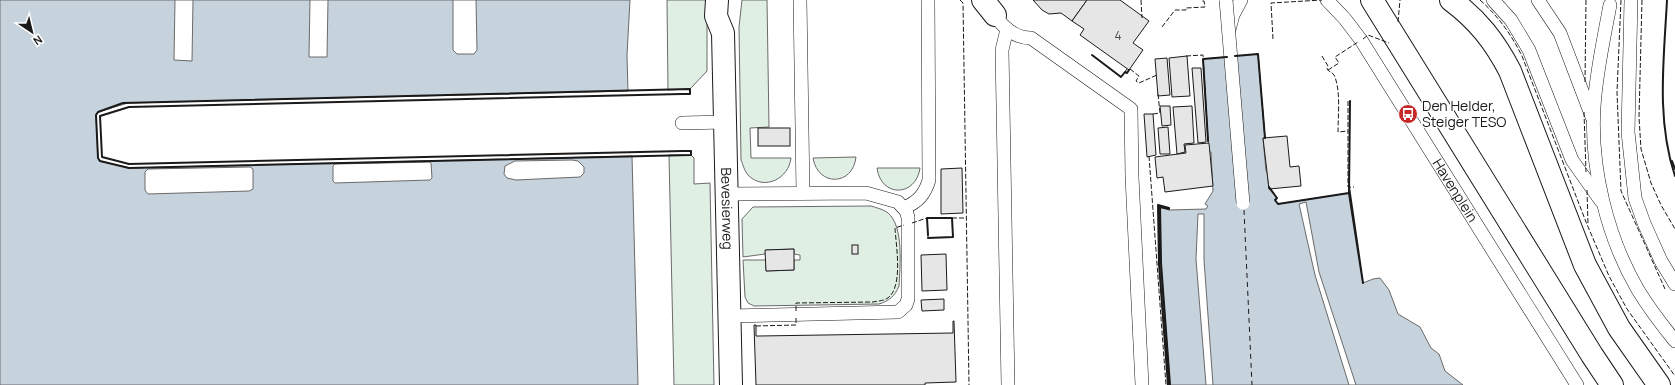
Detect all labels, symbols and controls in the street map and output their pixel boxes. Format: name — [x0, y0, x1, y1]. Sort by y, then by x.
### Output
north arrow — [12, 12, 52, 52]
house number: 4 — [1114, 27, 1122, 44]
text: N — [30, 32, 46, 49]
place label: Den Helder, Steiger TESO — [1422, 96, 1506, 131]
bus stop icon: Den Helder, Steiger TESO — [1397, 103, 1419, 125]
street label: Havenplein — [1429, 155, 1483, 226]
street label: Bevesierweg — [717, 167, 738, 250]

